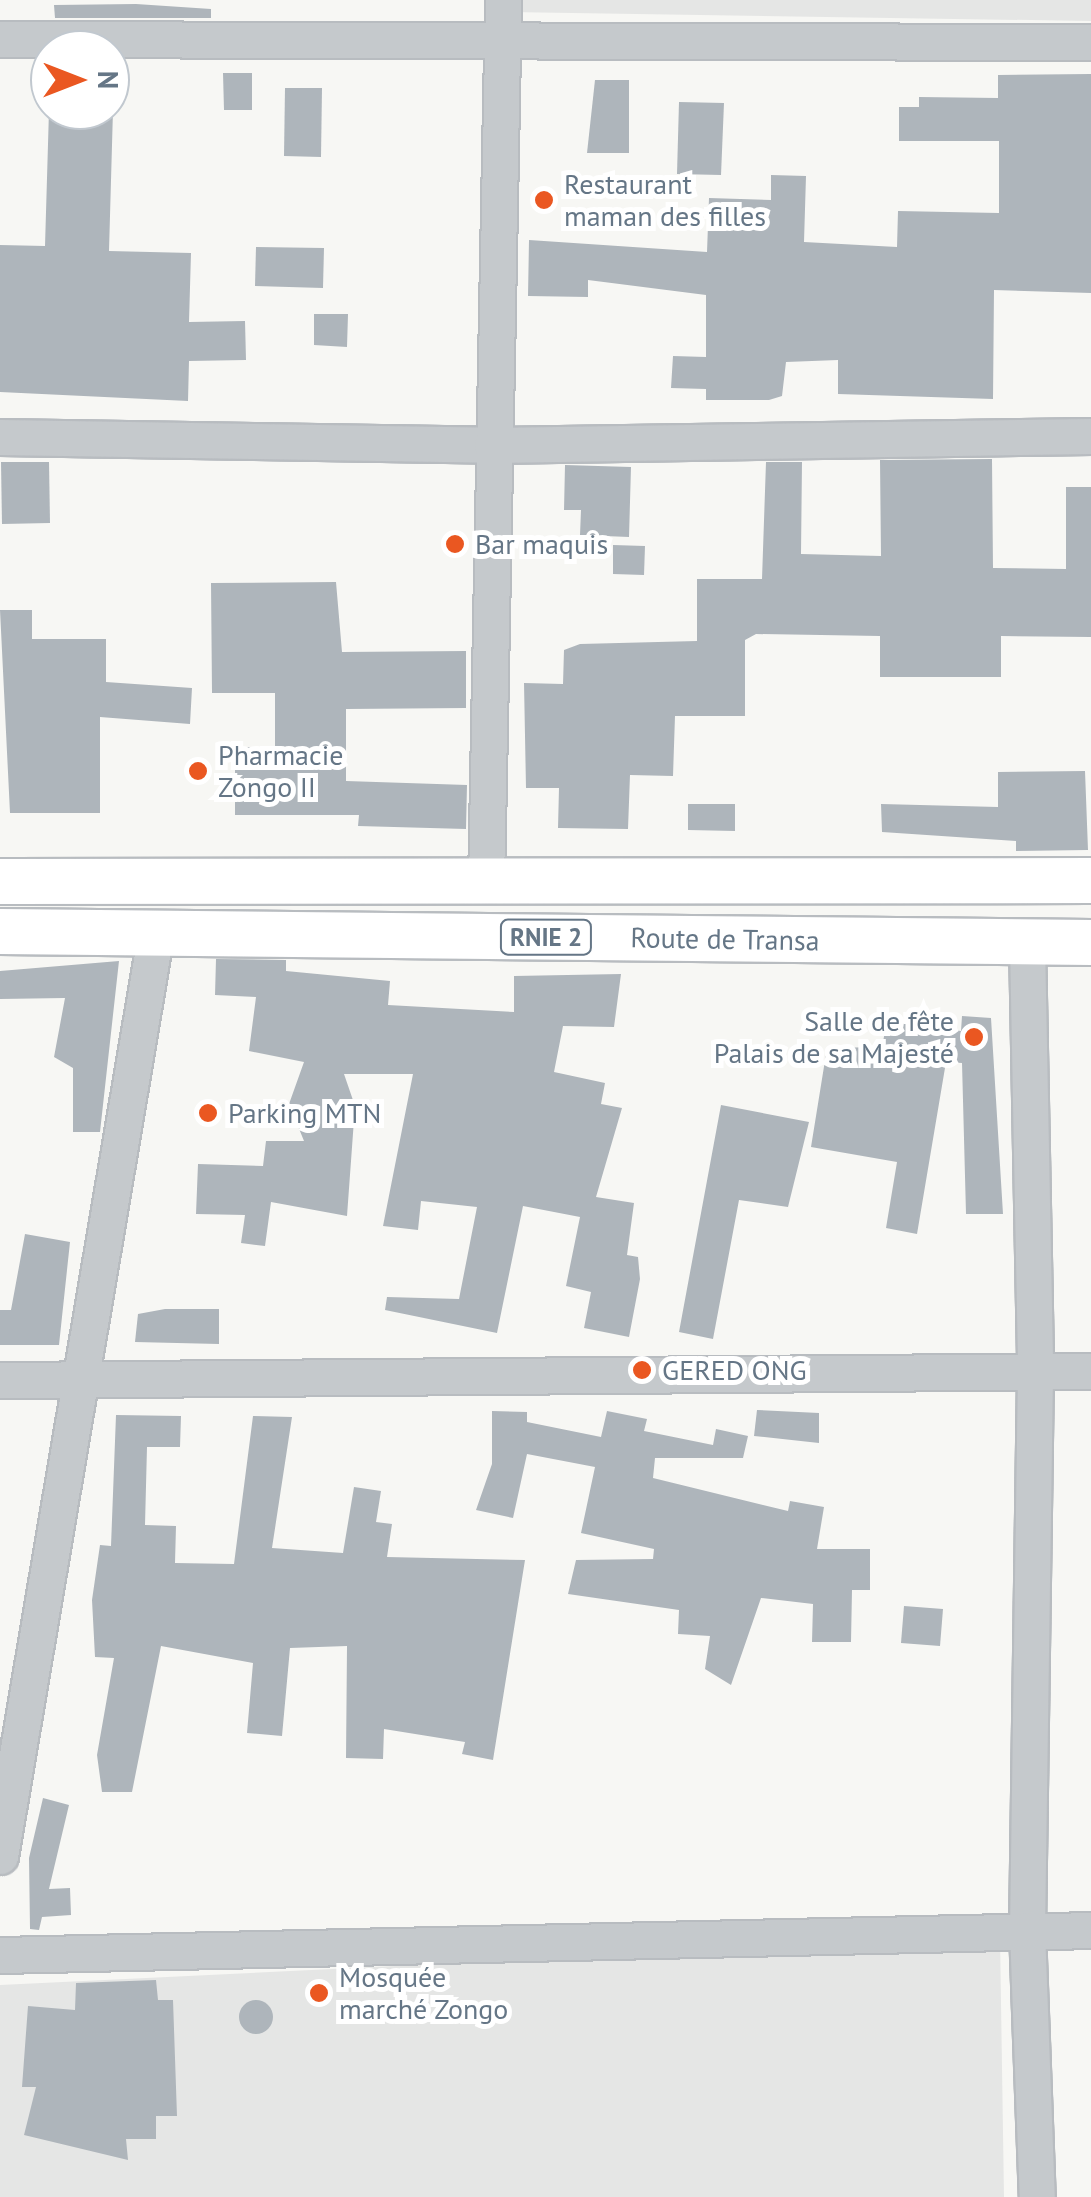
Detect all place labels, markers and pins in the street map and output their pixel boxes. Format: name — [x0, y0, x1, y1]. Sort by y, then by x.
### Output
place label: Restaurant maman des filles — [564, 167, 766, 233]
marker: Restaurant maman des filles — [533, 189, 555, 211]
place label: Bar maquis — [475, 527, 608, 561]
marker: Bar maquis — [444, 533, 466, 555]
place label: Pharmacie Zongo II — [218, 738, 343, 804]
marker: Pharmacie Zongo II — [187, 760, 209, 782]
place label: Salle de fête Palais de sa Majesté — [714, 1004, 954, 1070]
marker: Salle de fête Palais de sa Majesté — [963, 1026, 985, 1048]
place label: Parking MTN — [228, 1096, 381, 1130]
marker: Parking MTN — [197, 1102, 219, 1124]
place label: GERED ONG — [662, 1353, 807, 1387]
marker: GERED ONG — [631, 1359, 653, 1381]
place label: Mosquée marché Zongo — [339, 1960, 509, 2026]
marker: Mosquée marché Zongo — [308, 1982, 330, 2004]

